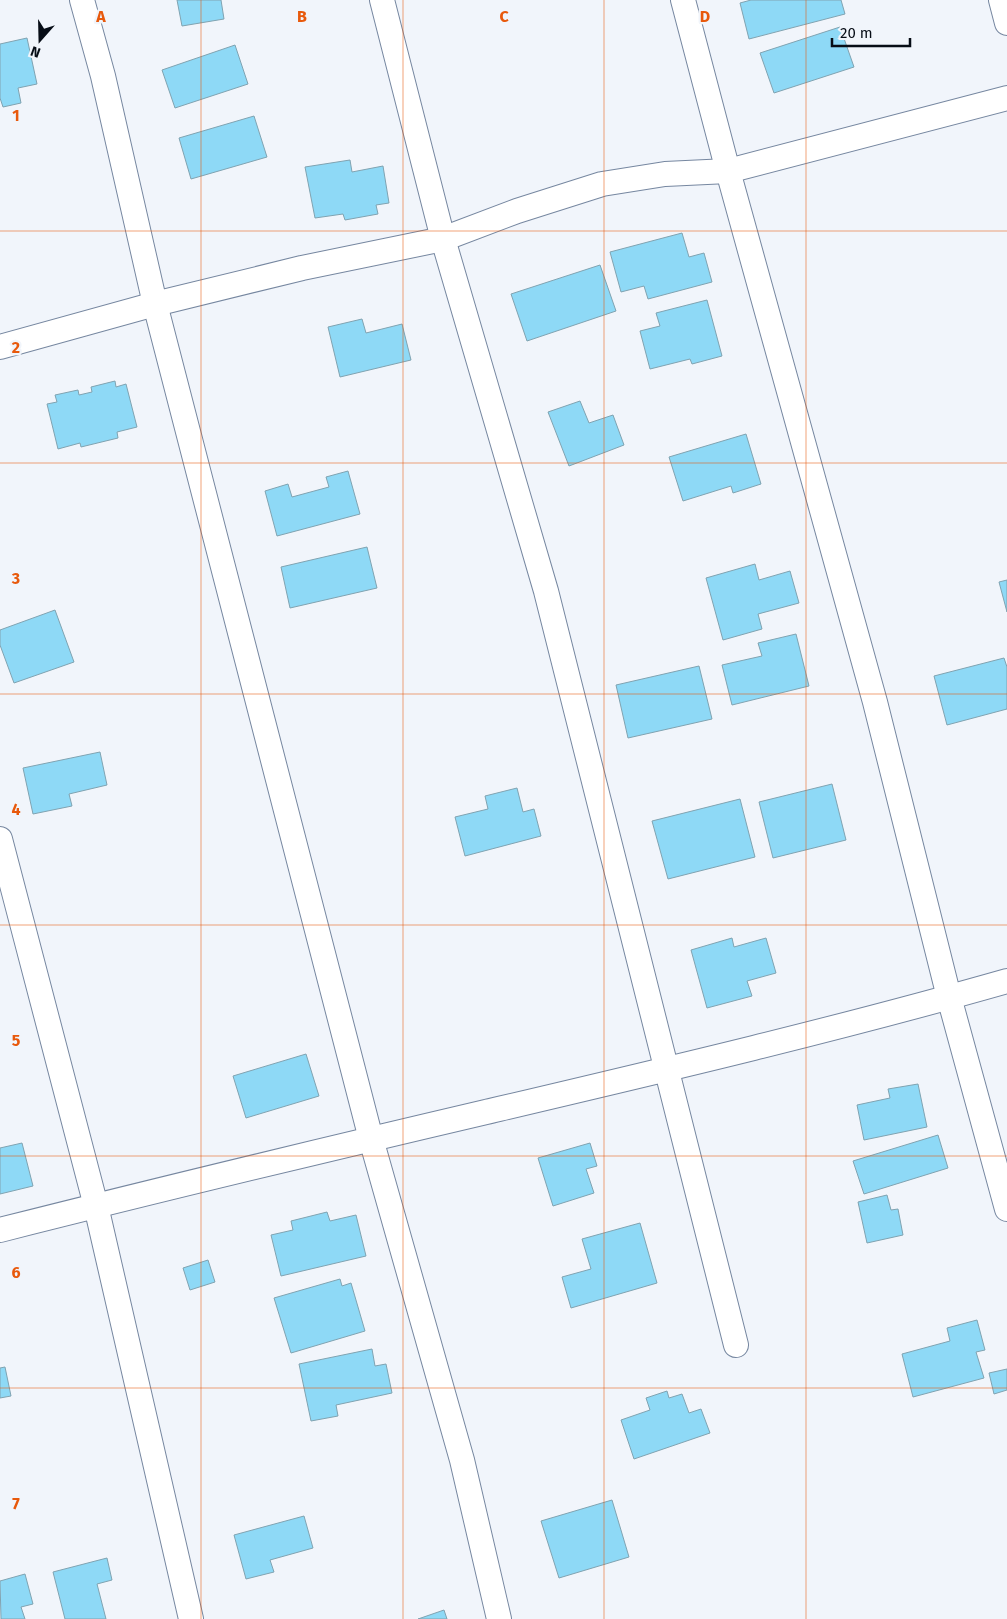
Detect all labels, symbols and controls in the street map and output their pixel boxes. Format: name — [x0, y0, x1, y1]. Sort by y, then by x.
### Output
text: A — [95, 7, 106, 26]
text: B — [297, 7, 307, 26]
text: C — [499, 7, 509, 26]
text: D — [700, 7, 710, 26]
north arrow — [15, 15, 65, 65]
scale bar — [832, 15, 910, 47]
text: 20 m — [840, 24, 873, 42]
text: N — [28, 42, 43, 61]
text: 1 — [12, 106, 20, 125]
text: 2 — [12, 338, 20, 357]
text: 3 — [11, 569, 20, 588]
text: 4 — [11, 800, 21, 819]
text: 5 — [12, 1031, 21, 1050]
text: 6 — [11, 1263, 21, 1282]
text: 7 — [12, 1494, 20, 1513]

